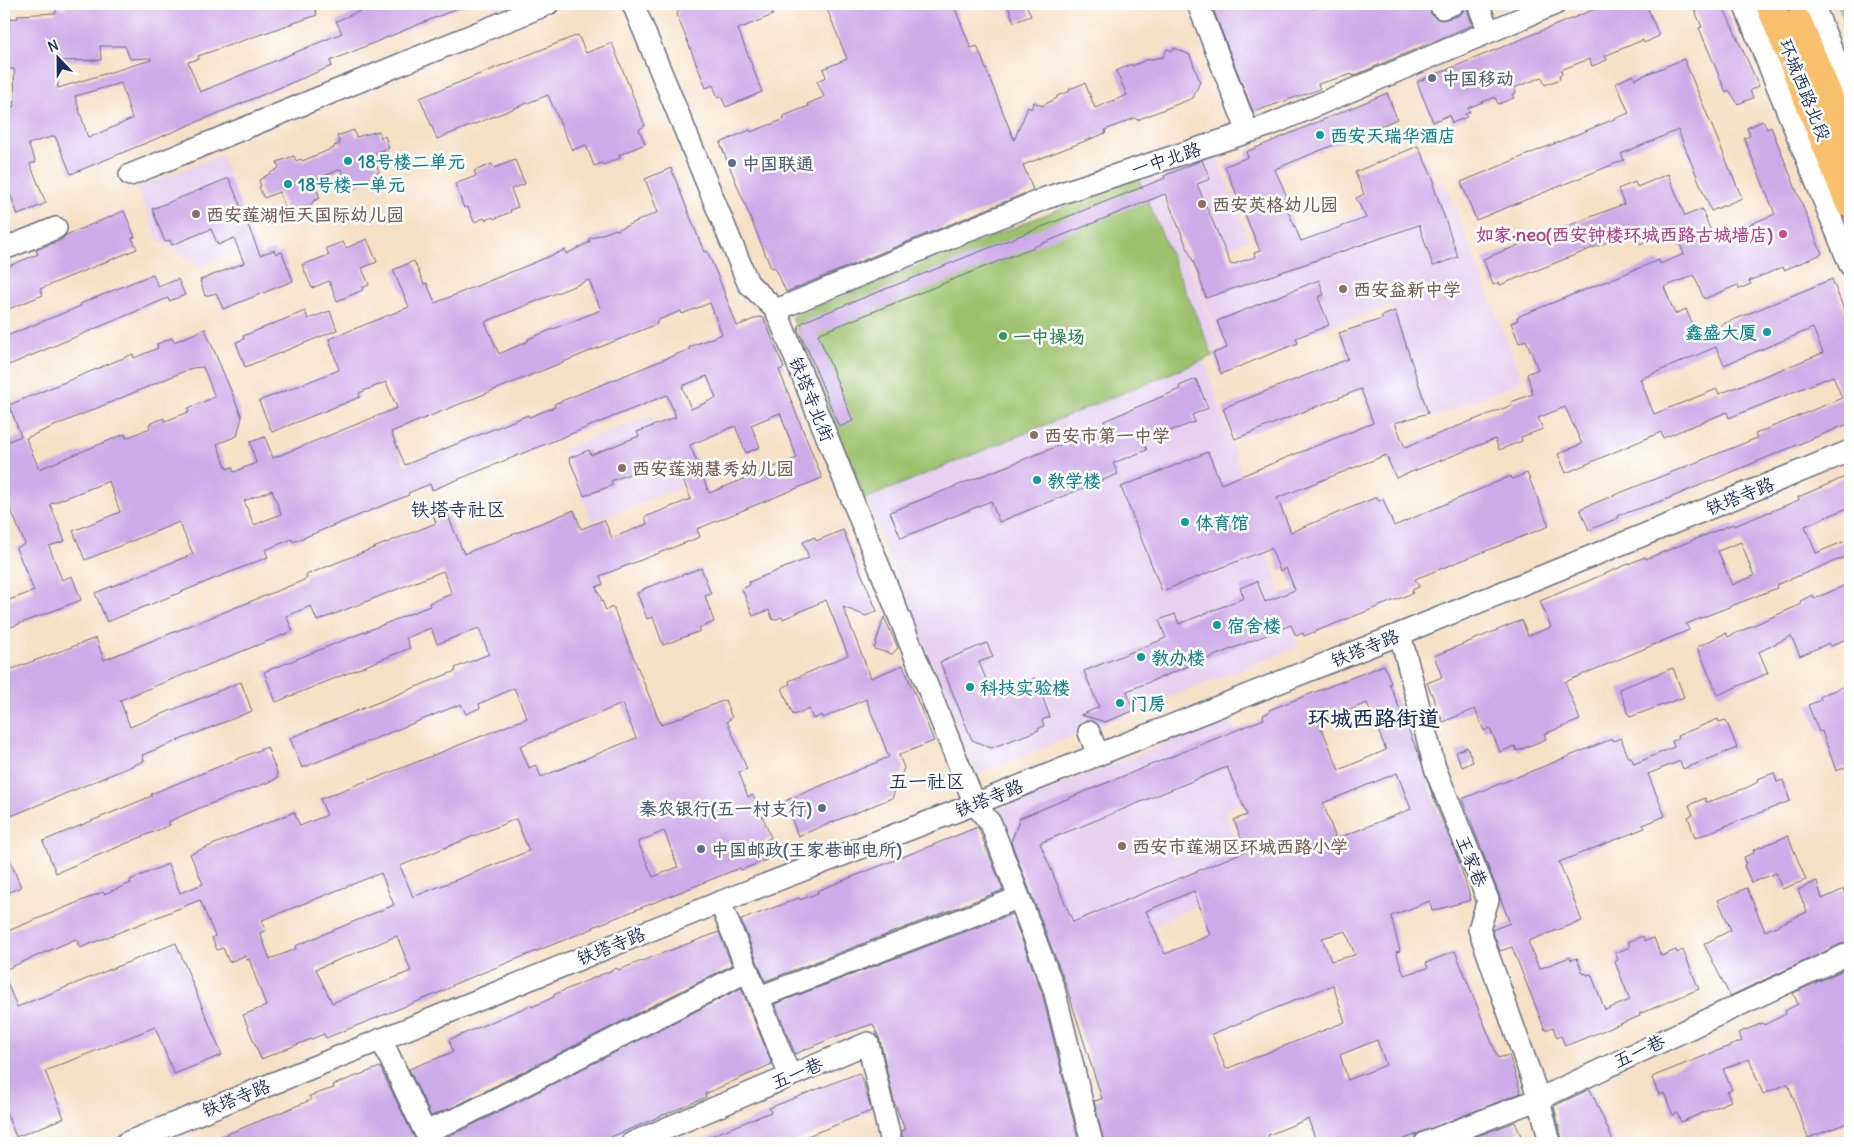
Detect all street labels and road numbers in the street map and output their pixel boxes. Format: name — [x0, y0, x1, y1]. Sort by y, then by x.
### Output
street label: 环城西路北段 — [1774, 36, 1836, 144]
street label: 一中北路 — [1128, 137, 1204, 181]
street label: 铁塔寺北街 — [784, 353, 840, 445]
street label: 铁塔寺路 — [1702, 472, 1778, 520]
street label: 铁塔寺路 — [1327, 624, 1403, 672]
street label: 铁塔寺路 — [951, 774, 1027, 822]
street label: 王家巷 — [1451, 832, 1493, 890]
street label: 铁塔寺路 — [573, 922, 649, 970]
street label: 五一巷 — [1610, 1029, 1668, 1073]
street label: 五一巷 — [768, 1052, 826, 1094]
street label: 铁塔寺路 — [198, 1074, 274, 1122]

